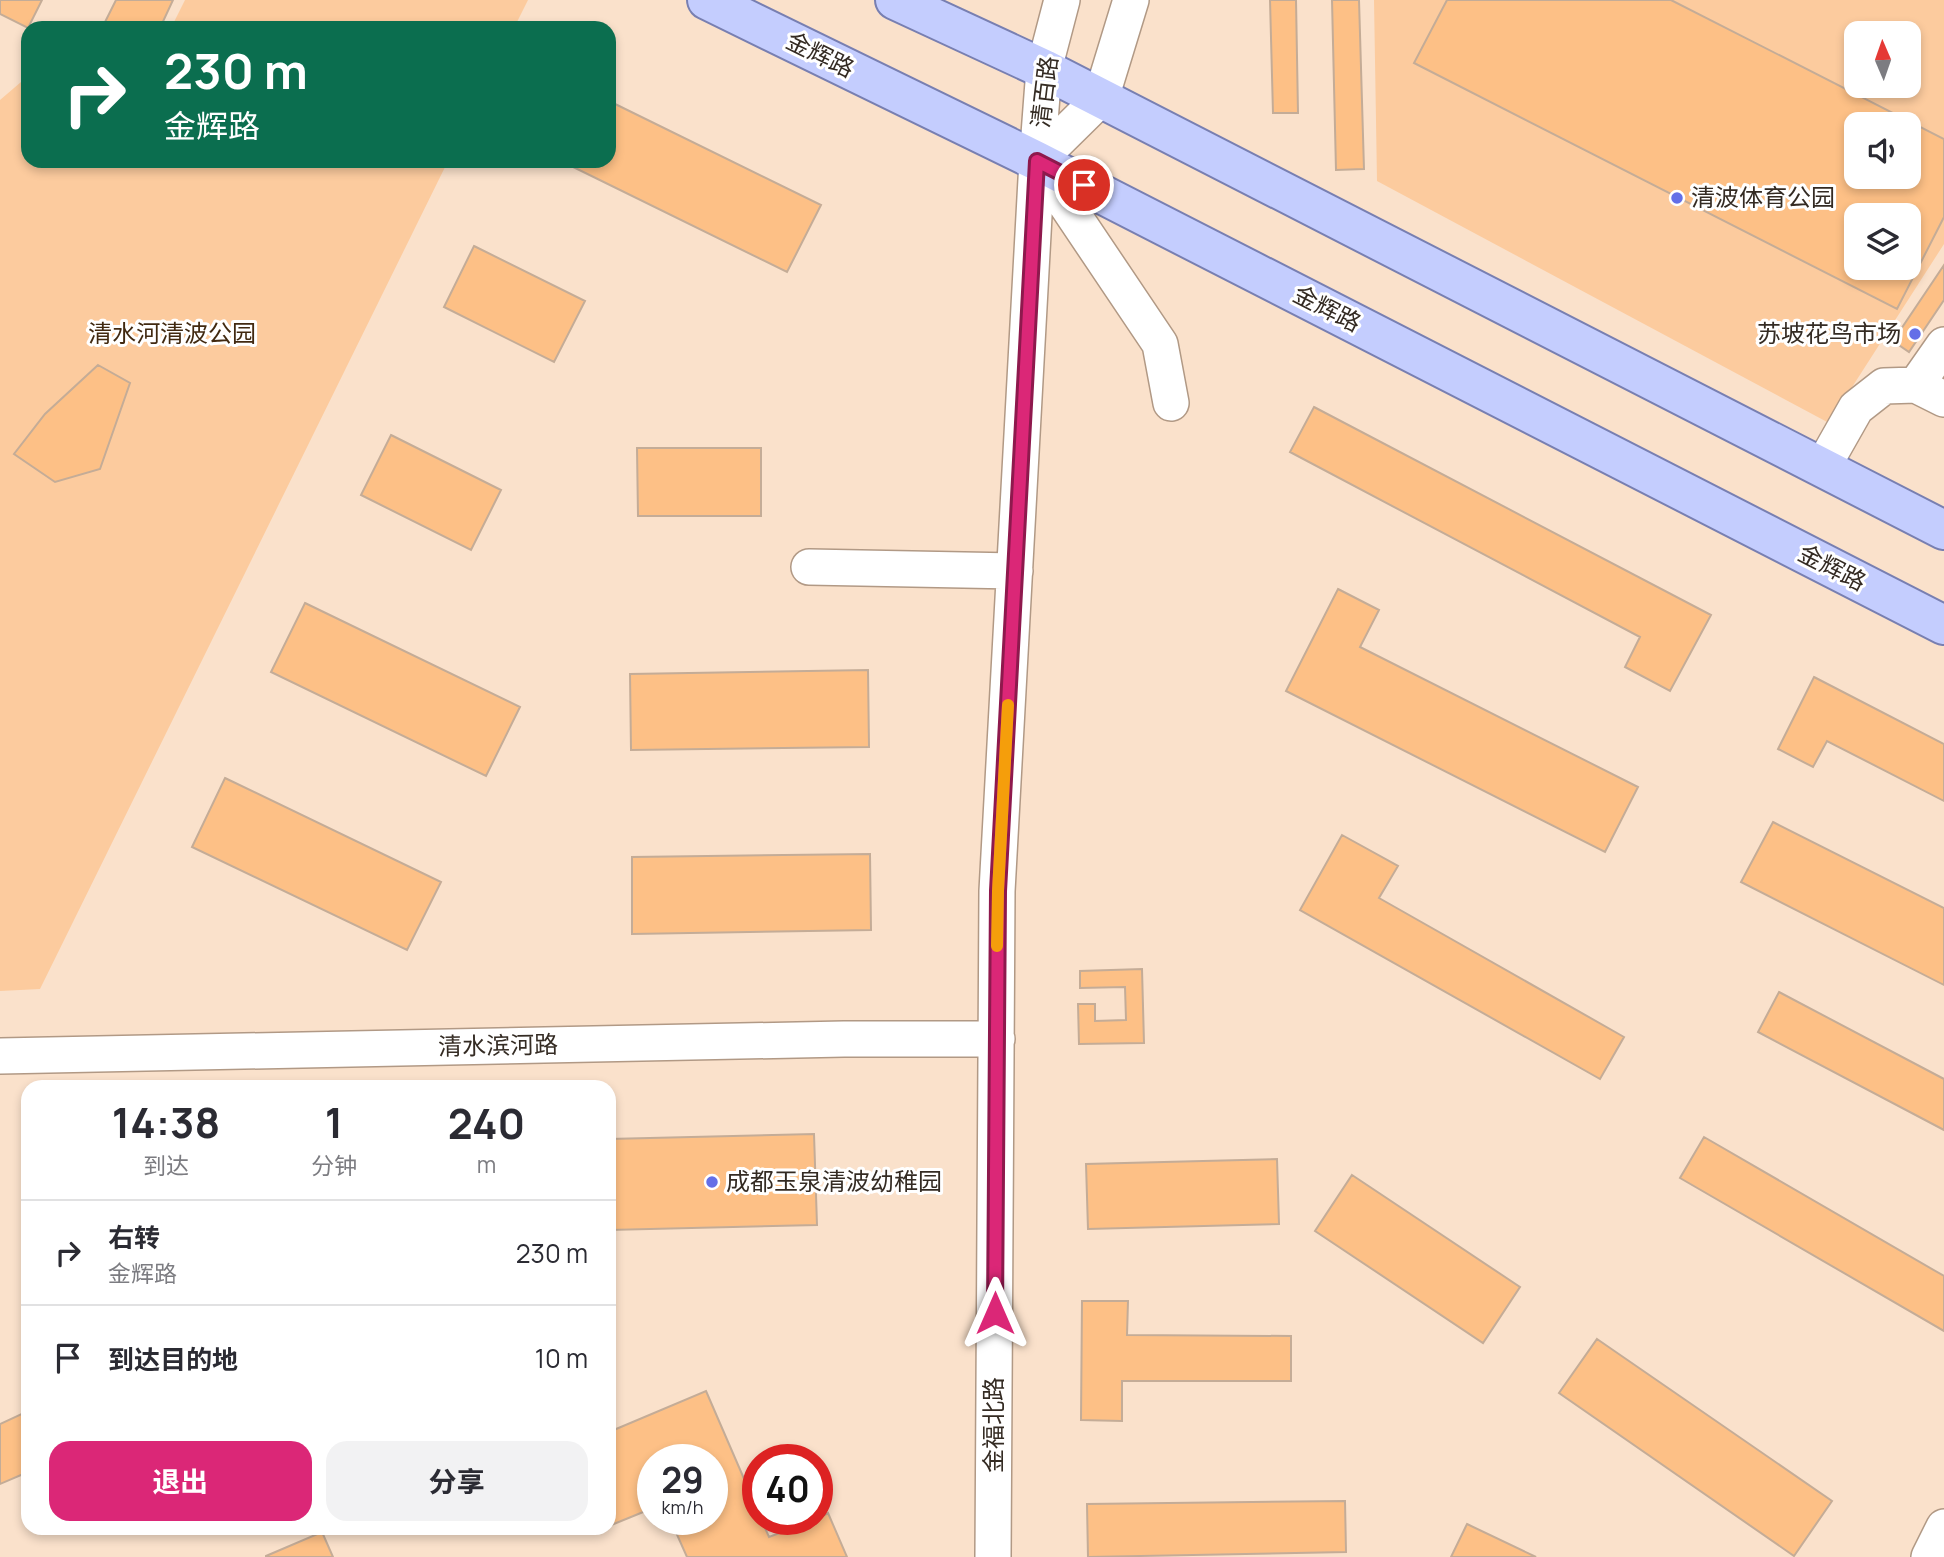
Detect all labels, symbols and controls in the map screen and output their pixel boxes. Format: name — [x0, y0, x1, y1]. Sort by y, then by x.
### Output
north arrow — [1844, 21, 1922, 98]
map controls — [1844, 21, 1921, 280]
street label: 金辉路 — [781, 23, 860, 84]
text: 230 m — [164, 37, 308, 104]
icon: right — [49, 49, 140, 140]
street label: 清百路 — [1023, 54, 1064, 130]
text: 金辉路 — [164, 104, 260, 148]
button: sound — [1844, 112, 1921, 189]
pin — [1054, 155, 1114, 215]
icon: arrive — [1065, 166, 1103, 204]
place label: 清波体育公园 — [1691, 180, 1835, 213]
marker: 清波体育公园 — [1669, 190, 1685, 206]
button: layers — [1844, 203, 1921, 280]
street label: 金辉路 — [1288, 277, 1367, 339]
park label: 清水河清波公园 — [88, 316, 256, 349]
place label: 苏坡花鸟市场 — [1757, 316, 1901, 349]
marker: 苏坡花鸟市场 — [1907, 326, 1923, 342]
street label: 金辉路 — [1793, 536, 1872, 598]
street label: 清水滨河路 — [438, 1027, 558, 1062]
text: 14:38 — [112, 1093, 220, 1151]
text: 1 — [325, 1093, 343, 1151]
text: 240 — [448, 1094, 525, 1152]
text: m — [477, 1148, 496, 1180]
text: 到达 — [143, 1149, 189, 1181]
text: 分钟 — [311, 1149, 357, 1181]
place label: 成都玉泉清波幼稚园 — [726, 1164, 942, 1197]
marker: 成都玉泉清波幼稚园 — [704, 1174, 720, 1190]
text: 右转 — [108, 1219, 160, 1255]
icon: right — [49, 1234, 87, 1272]
text: 230 m — [516, 1235, 588, 1271]
text: 金辉路 — [108, 1257, 177, 1289]
position arrow — [958, 1276, 1032, 1350]
icon: arrive — [49, 1339, 87, 1377]
text: 10 m — [535, 1340, 588, 1376]
text: 到达目的地 — [108, 1341, 238, 1377]
street label: 金福北路 — [976, 1377, 1009, 1473]
button: 退出 — [49, 1441, 312, 1521]
button: 分享 — [326, 1441, 588, 1521]
speed limit sign: 40 — [742, 1444, 833, 1535]
text: 29 — [661, 1456, 704, 1504]
text: km/h — [662, 1495, 703, 1519]

